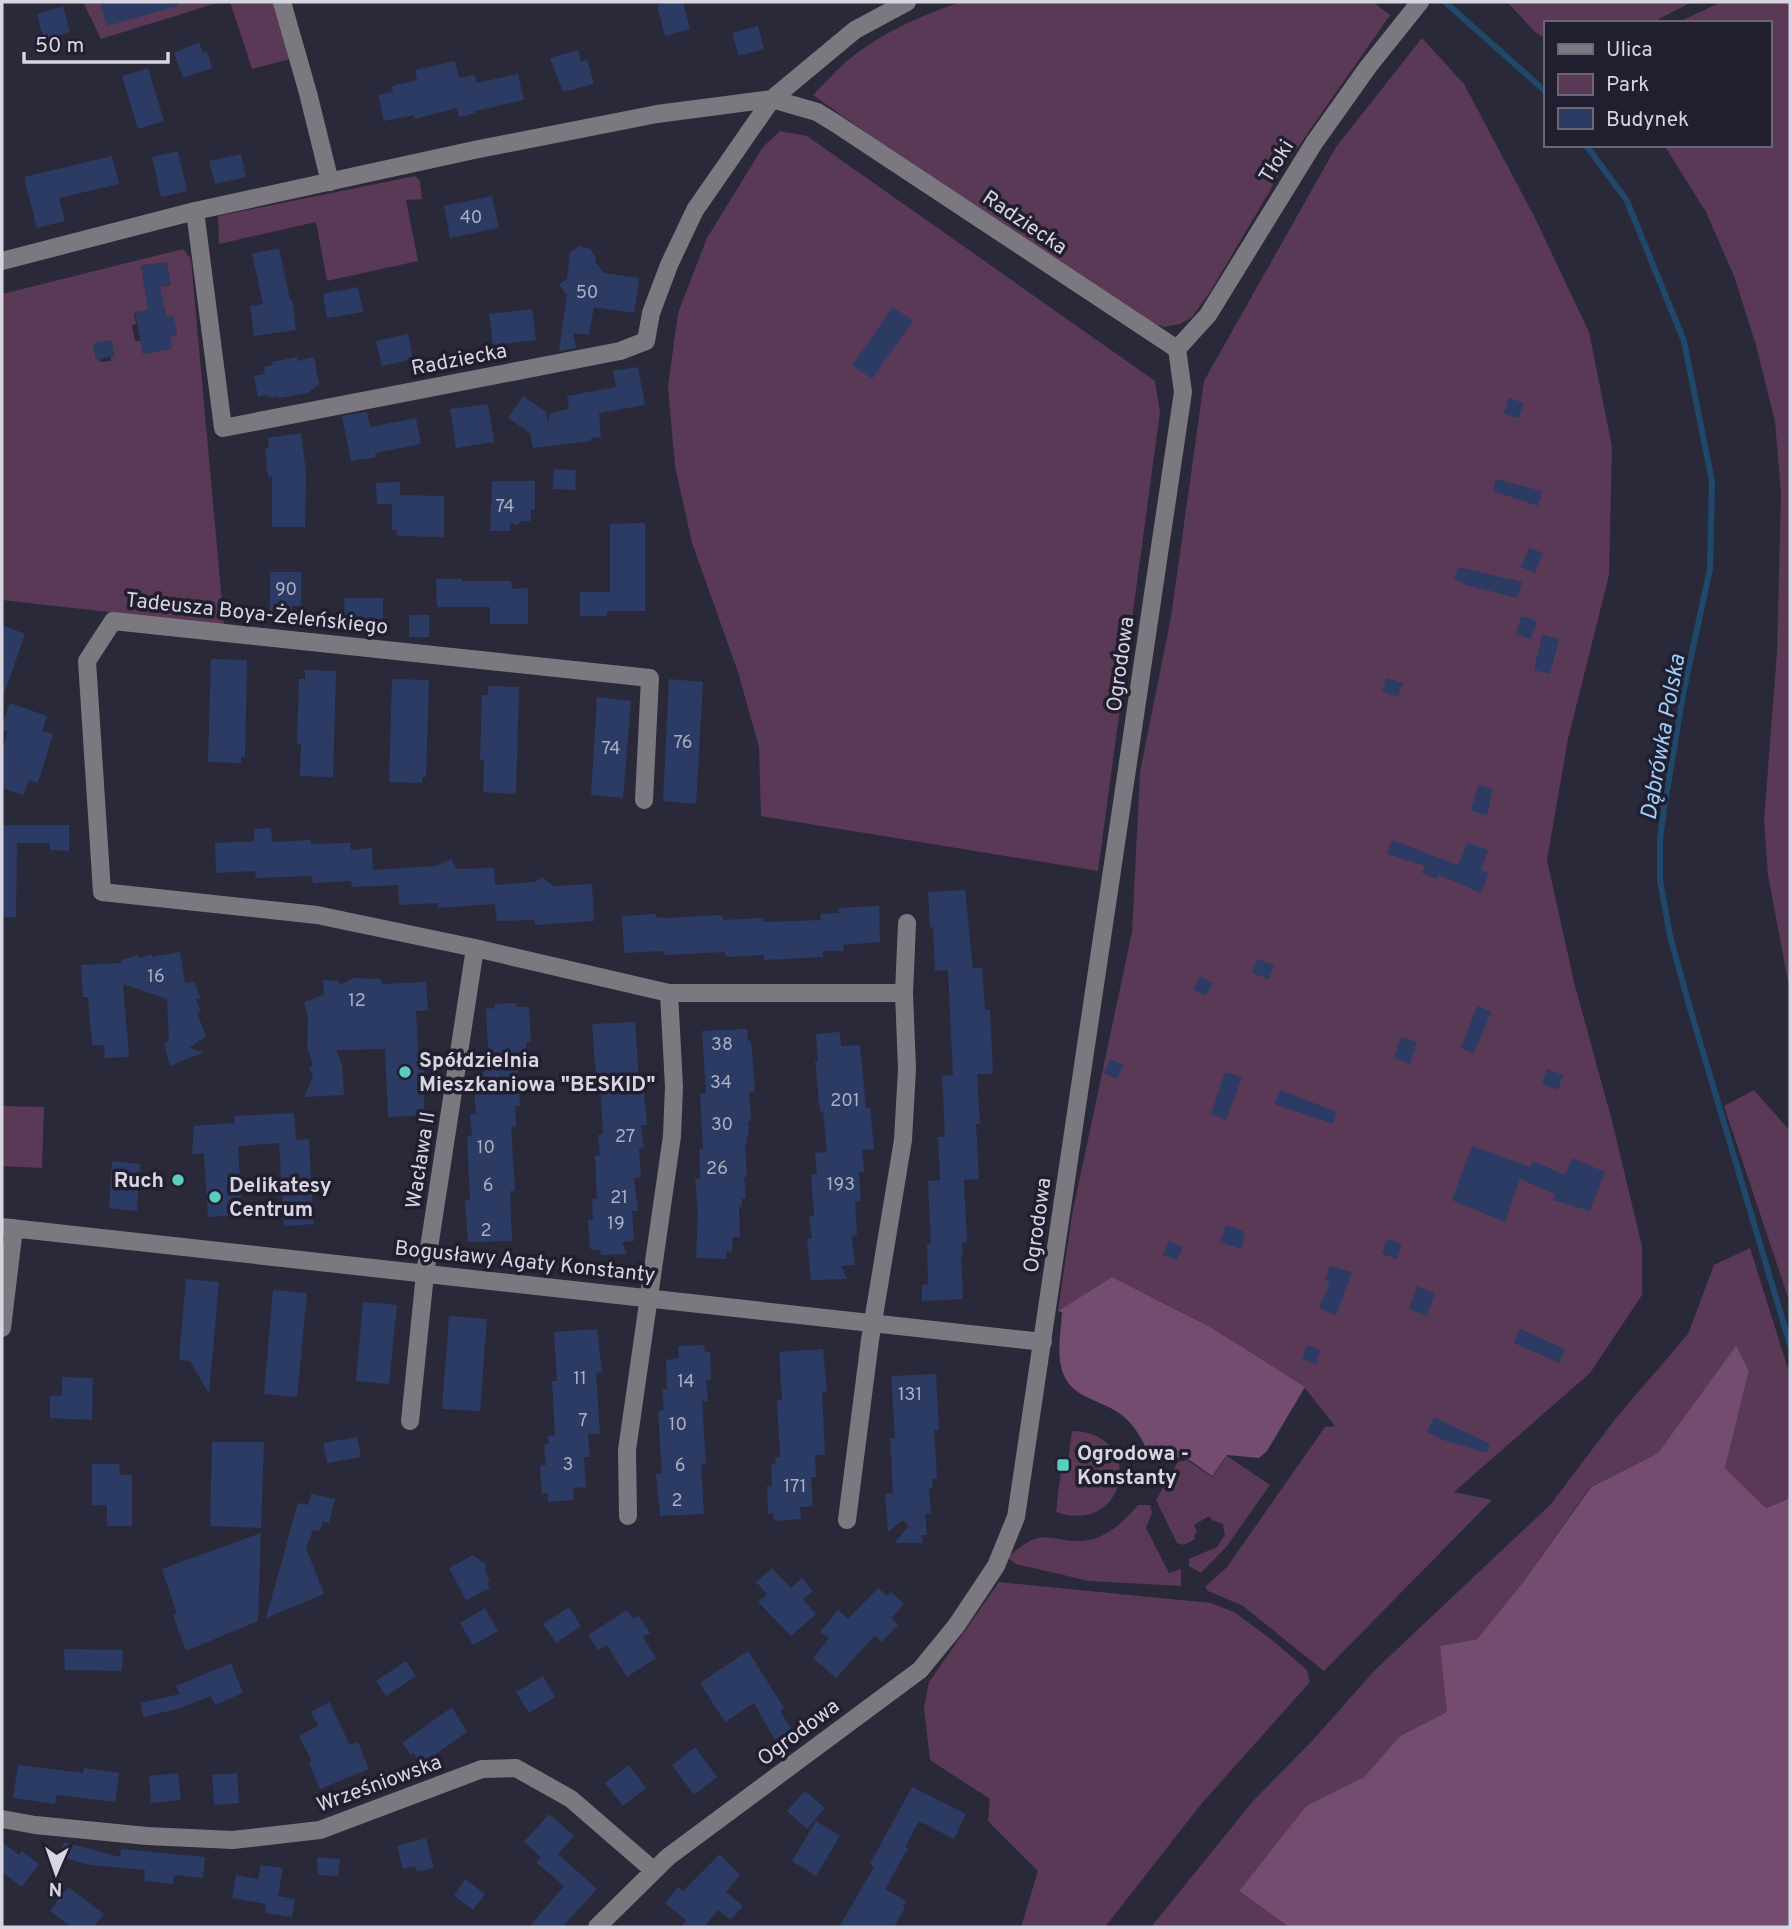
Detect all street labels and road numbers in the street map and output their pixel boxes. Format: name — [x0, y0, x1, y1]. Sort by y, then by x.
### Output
street label: Tłoki — [1254, 135, 1301, 188]
street label: Radziecka — [977, 185, 1072, 261]
street label: Radziecka — [409, 338, 509, 383]
street label: Tadeusza Boya-Żeleńskiego — [124, 587, 389, 642]
street label: Ogrodowa — [1101, 615, 1142, 714]
street label: Wacława II — [400, 1110, 442, 1211]
street label: Ogrodowa — [1018, 1176, 1059, 1275]
street label: Bogusławy Agaty Konstanty — [393, 1235, 657, 1290]
street label: Ogrodowa — [752, 1694, 845, 1773]
street label: Wrześniowska — [313, 1749, 446, 1820]

